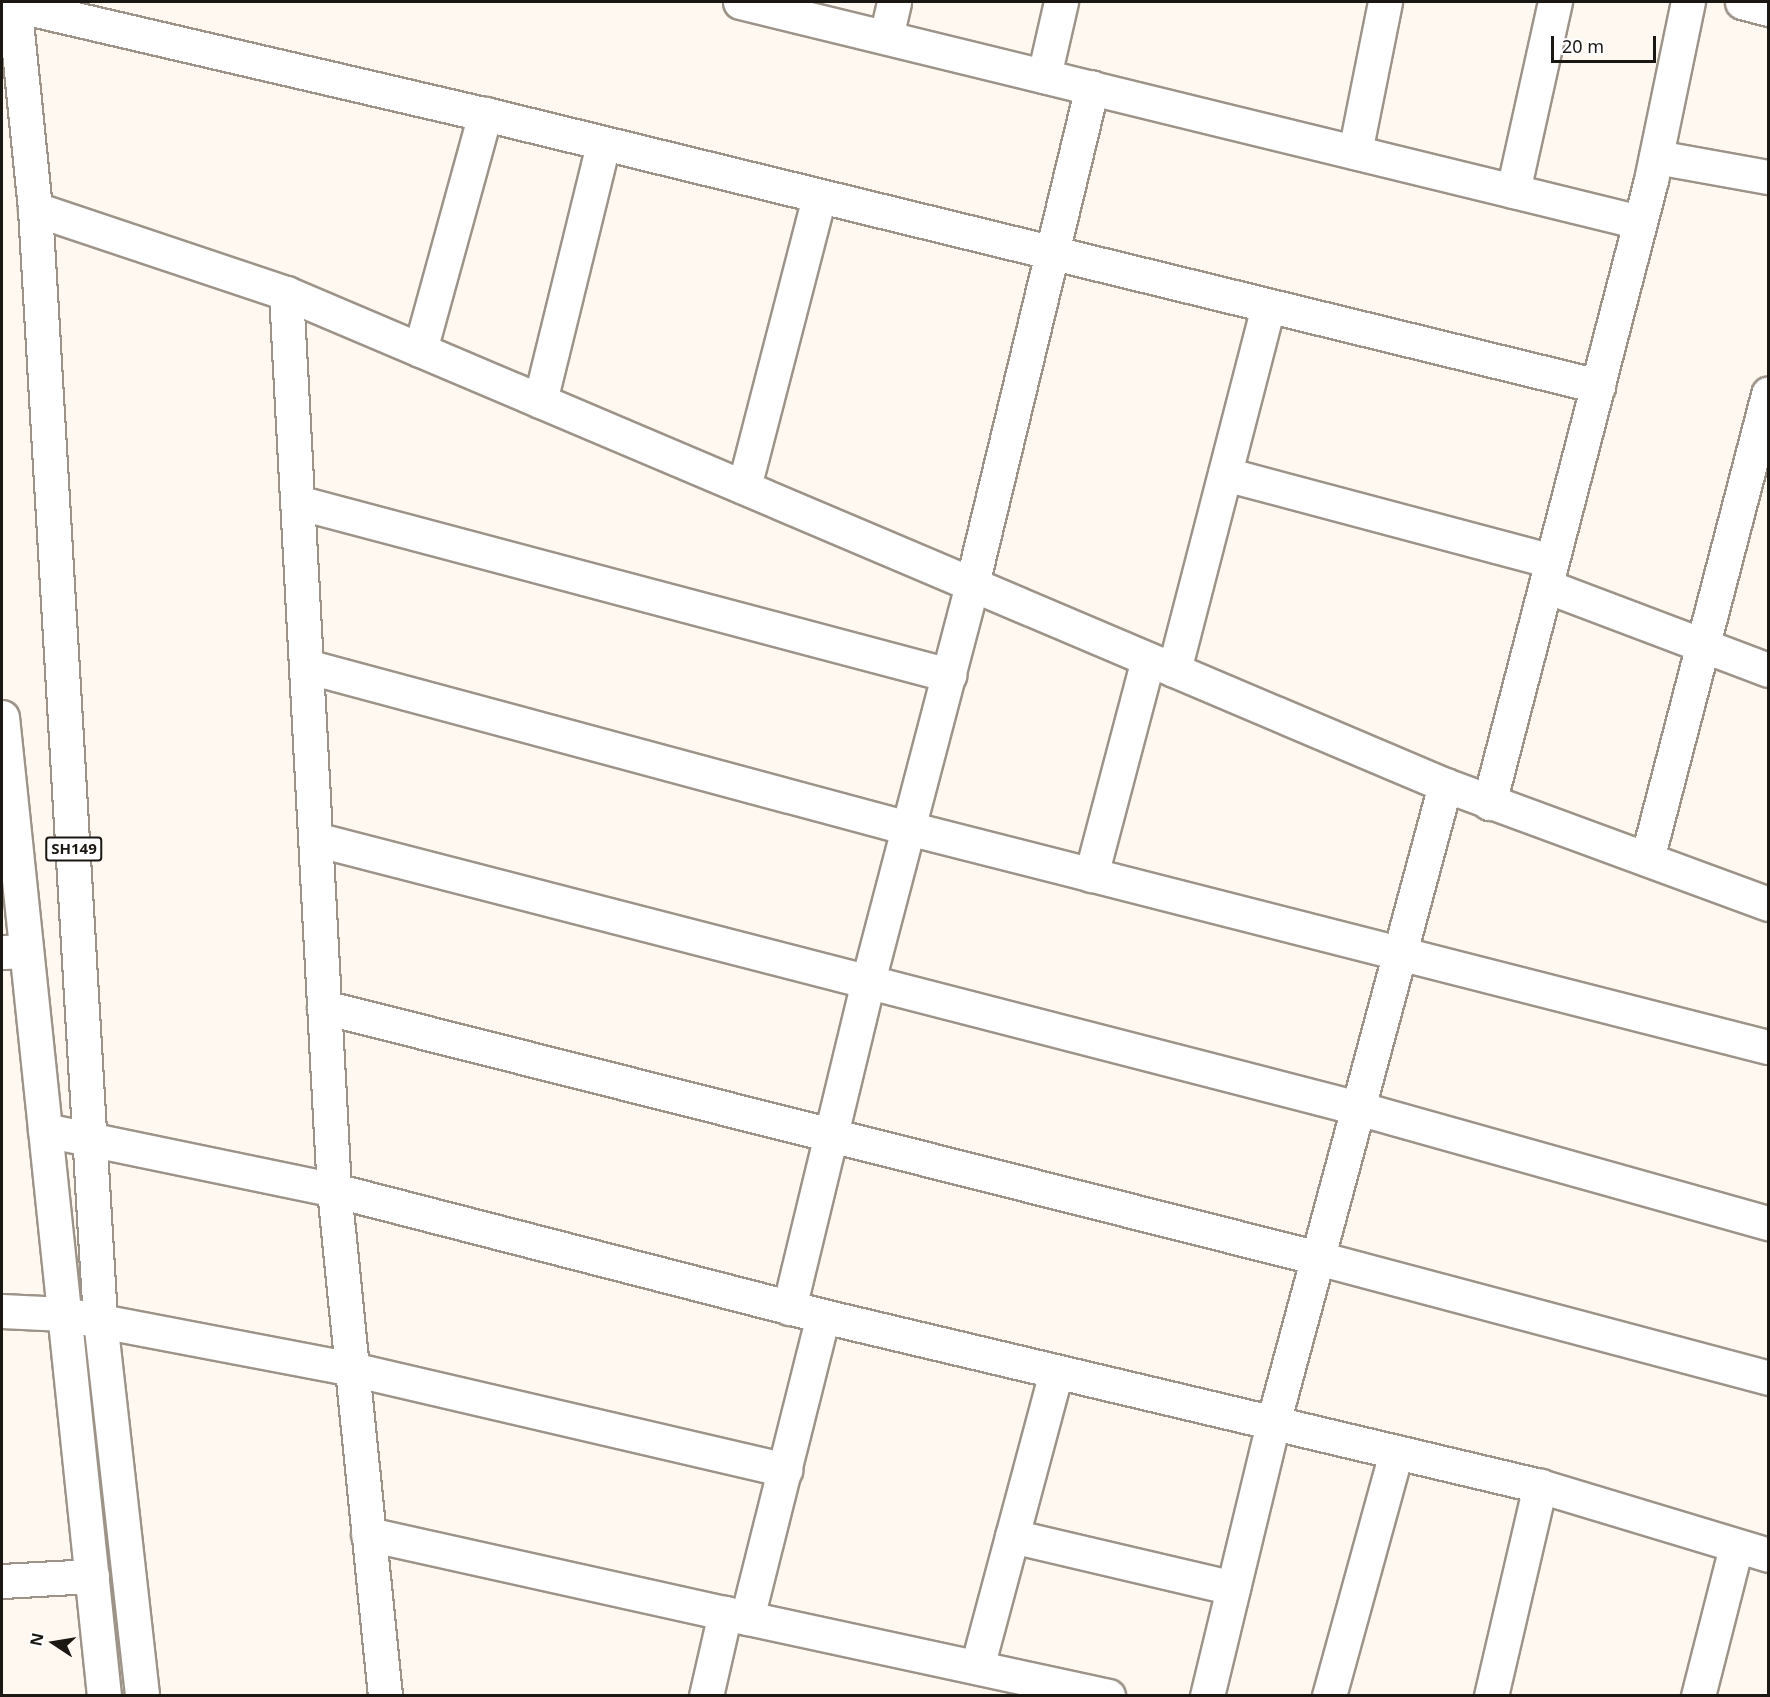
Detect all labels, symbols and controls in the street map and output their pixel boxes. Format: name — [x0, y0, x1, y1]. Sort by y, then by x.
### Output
scale bar — [1554, 24, 1659, 62]
text: 20 m — [1562, 34, 1604, 58]
road number: SH149 — [44, 837, 104, 861]
north arrow — [24, 1613, 84, 1673]
text: N — [24, 1631, 49, 1648]

